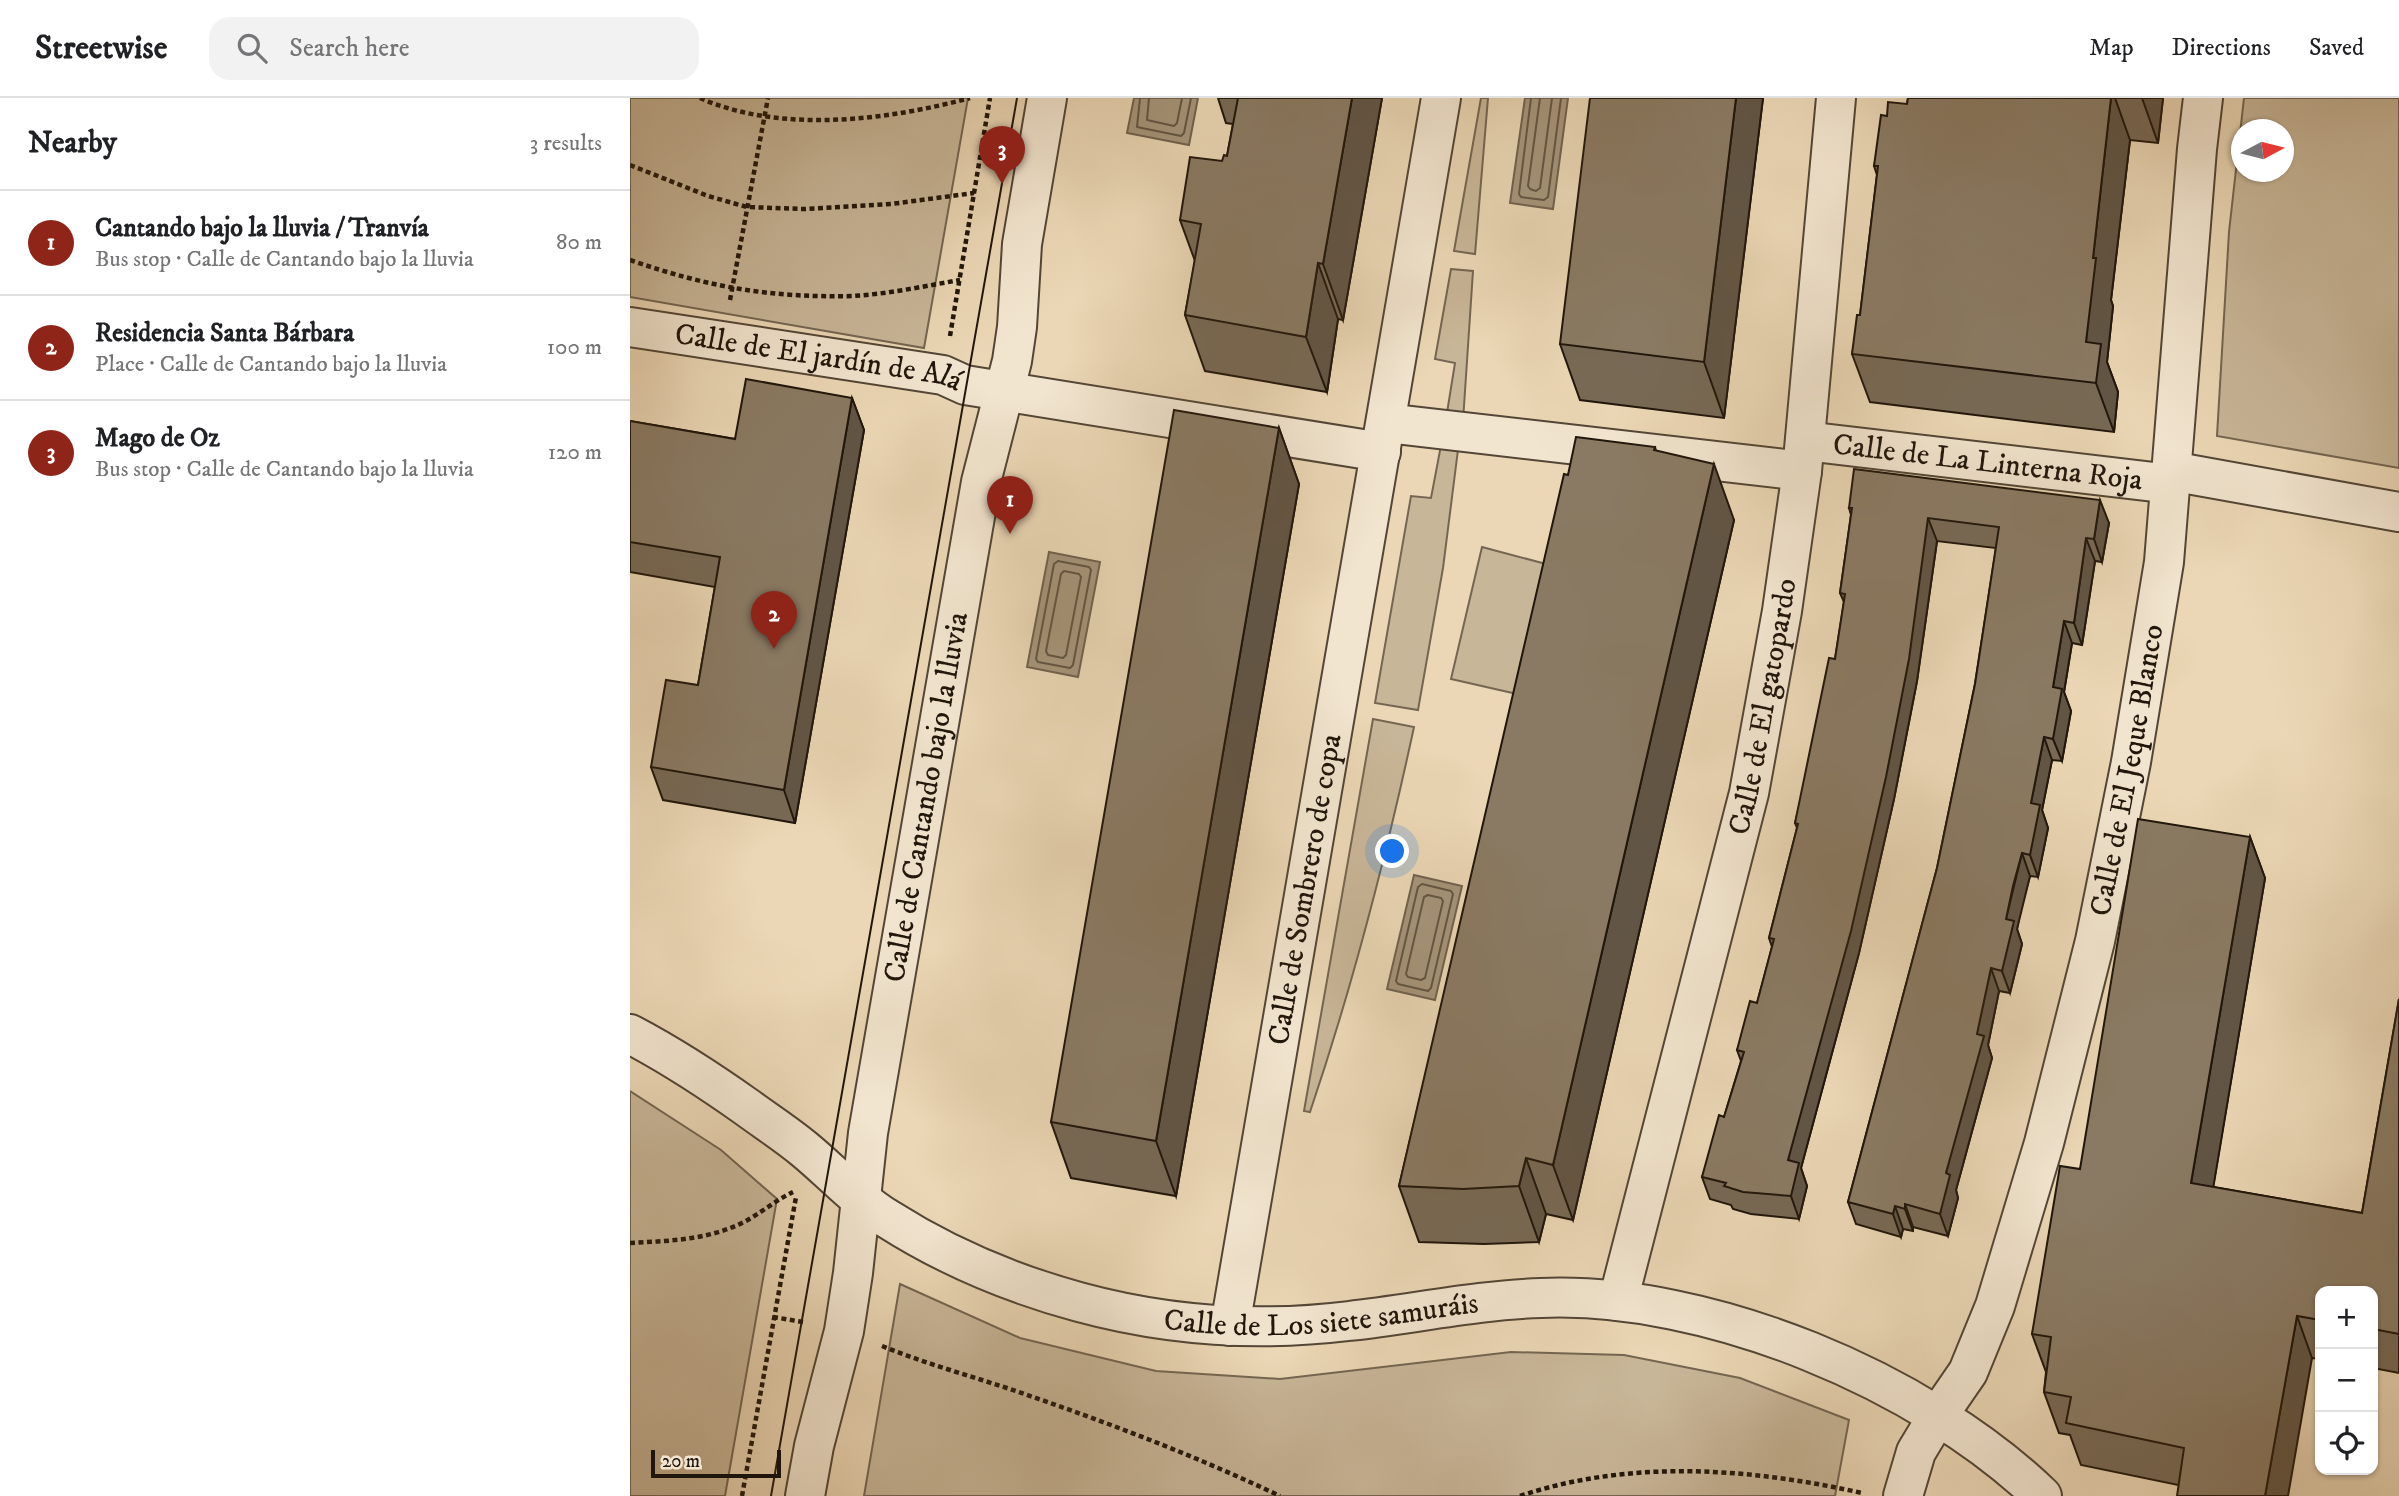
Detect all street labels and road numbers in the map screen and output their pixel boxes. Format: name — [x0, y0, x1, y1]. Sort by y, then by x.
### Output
street label: Calle de El jardín de Alá — [672, 316, 969, 400]
street label: Calle de La Linterna Roja — [1831, 426, 2145, 499]
street label: Calle de El gatopardo — [1720, 576, 1805, 839]
street label: Calle de Cantando bajo la lluvia — [876, 609, 977, 985]
street label: Calle de El Jeque Blanco — [2082, 622, 2172, 919]
street label: Calle de Sombrero de copa — [1260, 731, 1350, 1048]
street label: Calle de Los siete samuráis — [1162, 1285, 1481, 1345]

